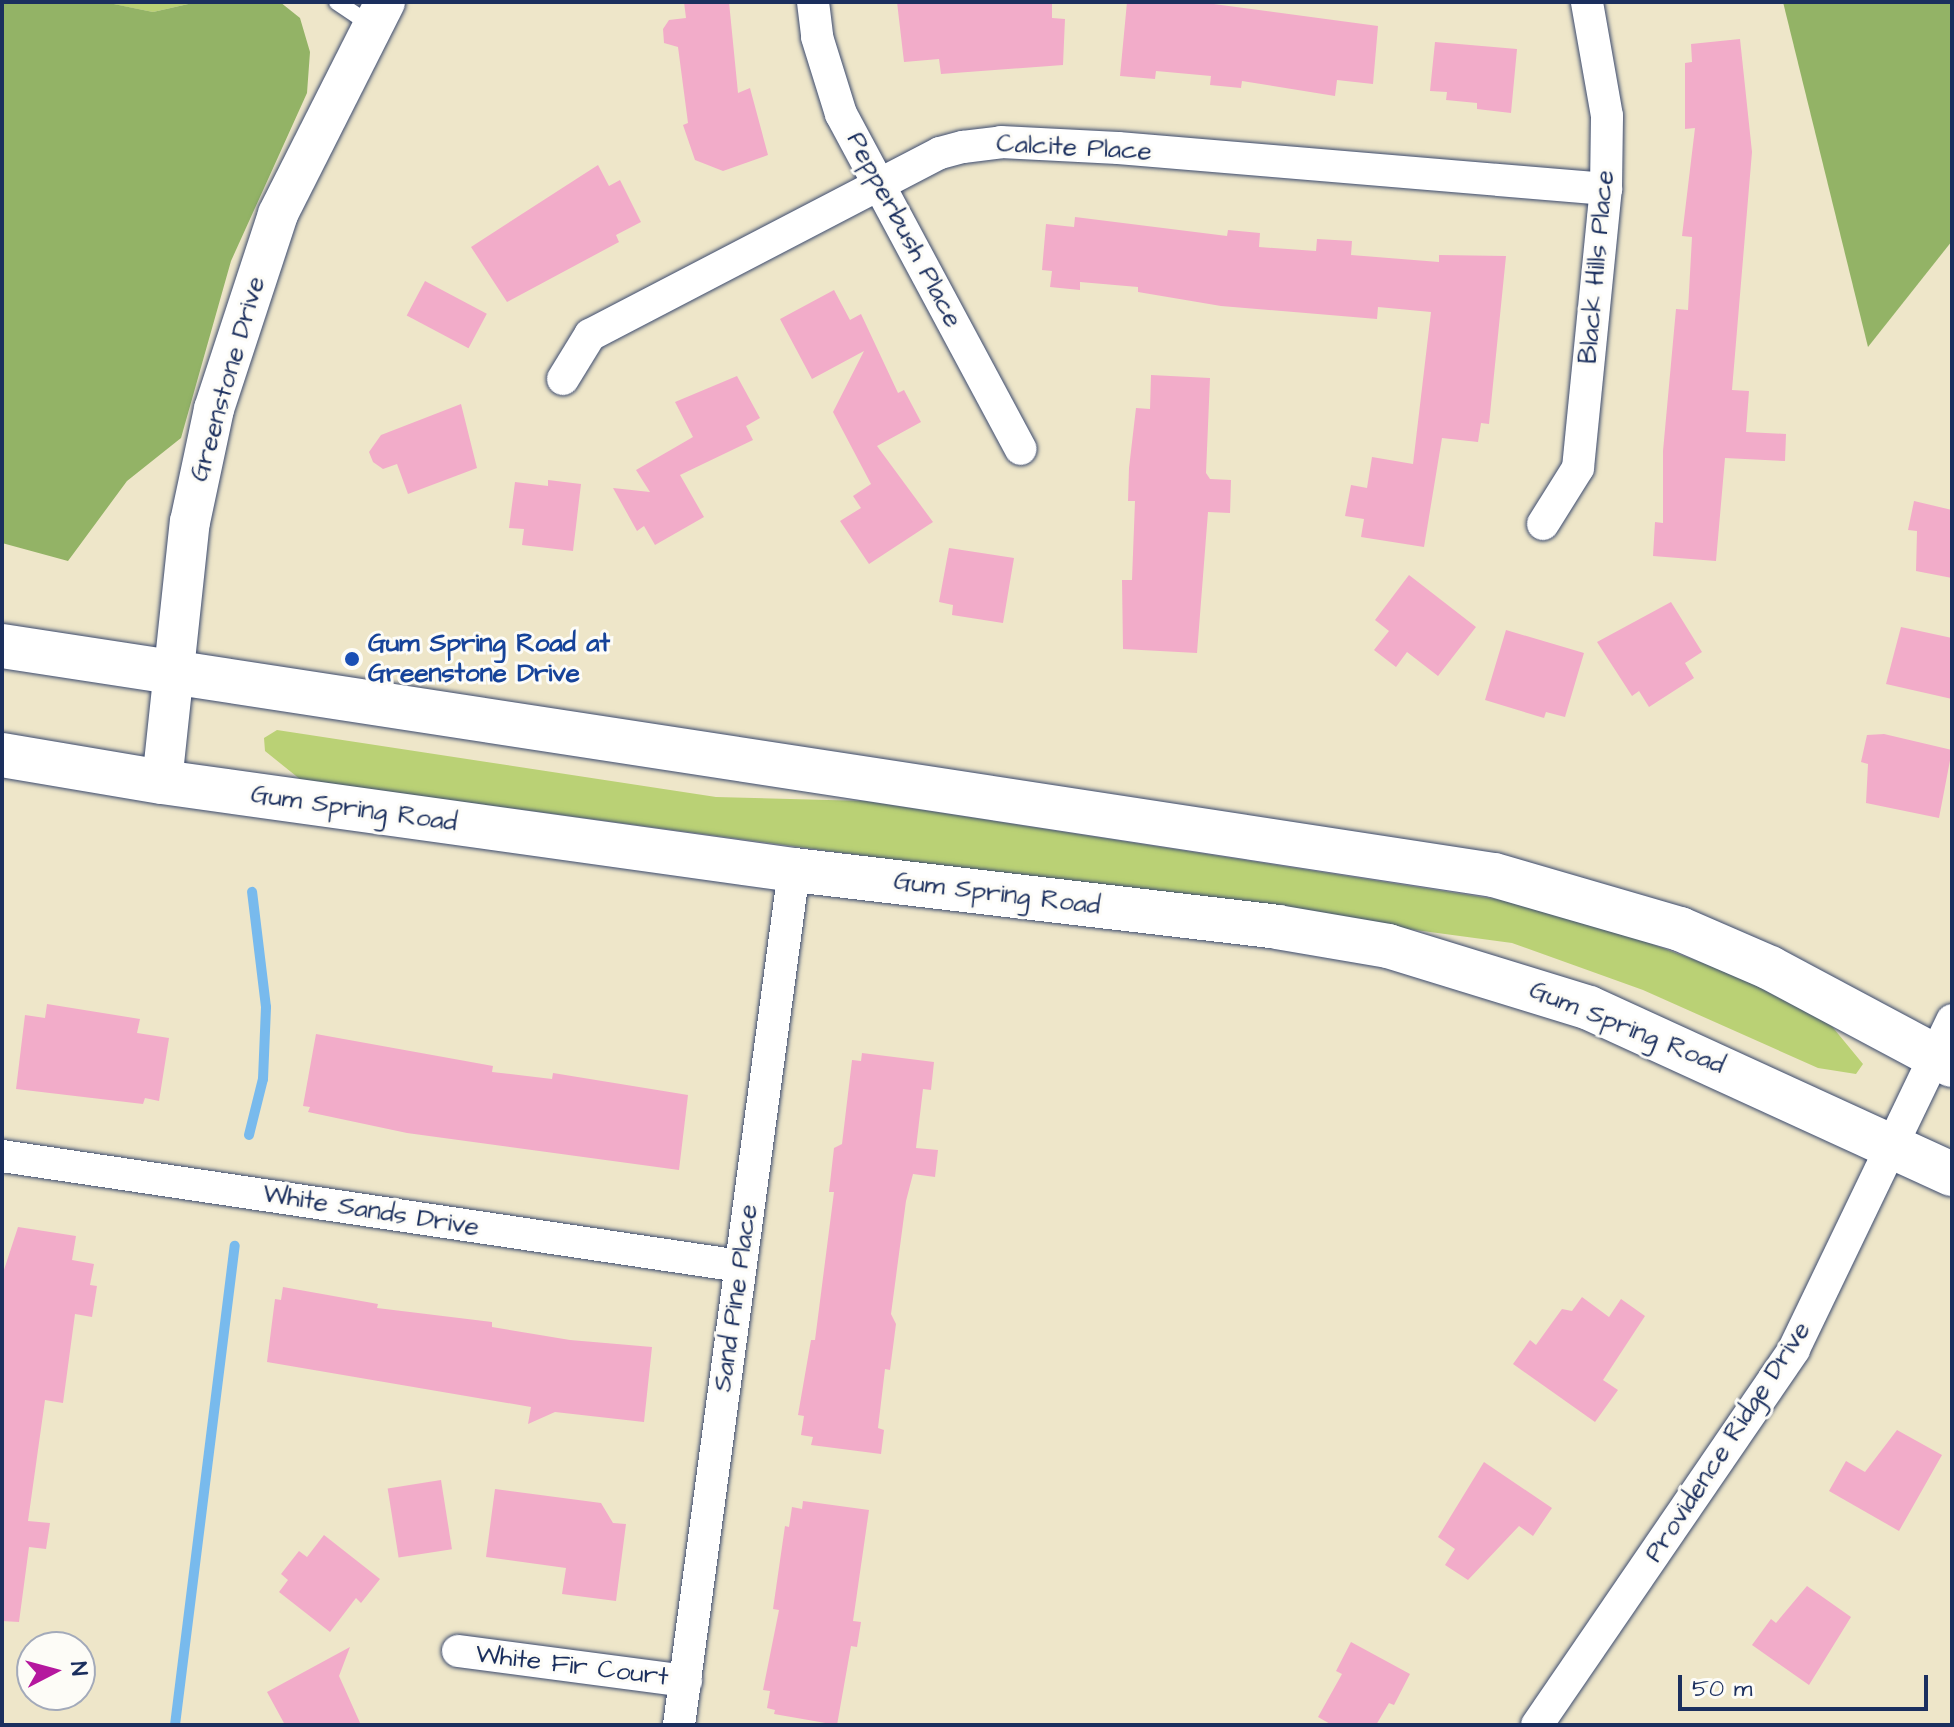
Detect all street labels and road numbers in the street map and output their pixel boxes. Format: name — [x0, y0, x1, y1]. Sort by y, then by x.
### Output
street label: Pepperbush Place — [839, 127, 969, 333]
street label: Calcite Place — [996, 128, 1152, 168]
street label: Black Hills Place — [1573, 169, 1621, 365]
street label: Greenstone Drive — [184, 273, 272, 485]
street label: Gum Spring Road — [249, 779, 459, 839]
street label: Gum Spring Road — [892, 866, 1102, 922]
street label: Gum Spring Road — [1525, 975, 1729, 1081]
street label: White Sands Drive — [261, 1178, 481, 1244]
street label: Sand Pine Place — [707, 1202, 765, 1394]
street label: Providence Ridge Drive — [1638, 1316, 1818, 1568]
street label: White Fir Court — [474, 1639, 670, 1693]

